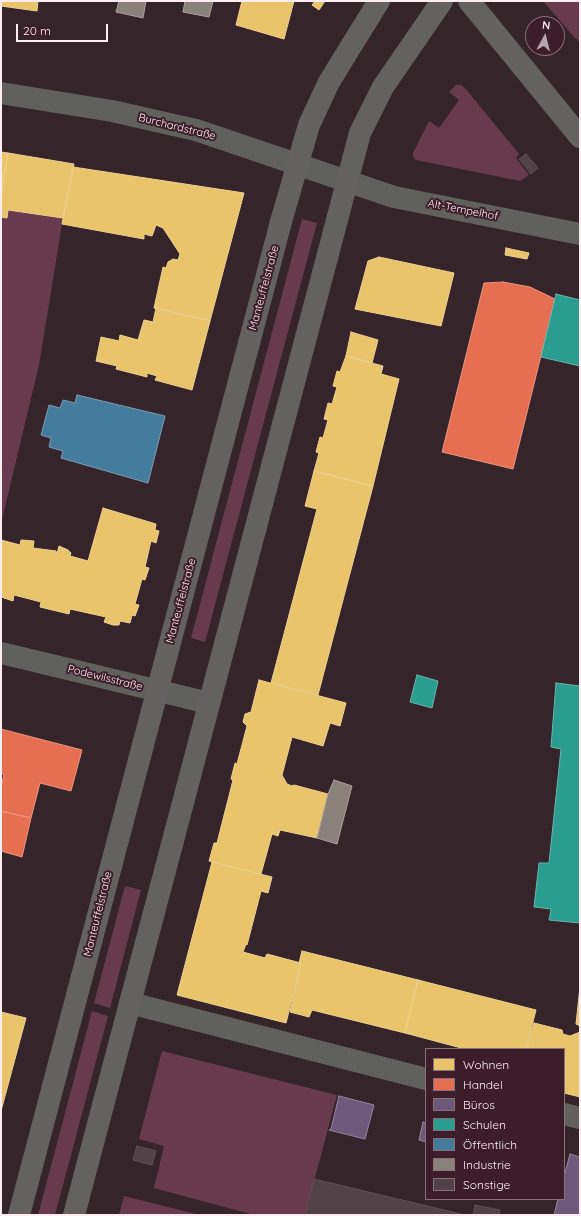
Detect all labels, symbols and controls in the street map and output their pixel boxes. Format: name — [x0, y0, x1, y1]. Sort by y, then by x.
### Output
scale bar — [18, 16, 110, 42]
north arrow — [525, 16, 565, 56]
text: N — [541, 18, 551, 33]
text: 20 m — [23, 23, 51, 38]
street label: Burchardstraße — [137, 111, 217, 143]
street label: Alt-Tempelhof — [427, 197, 499, 223]
street label: Manteuffelstraße — [246, 244, 282, 332]
street label: Manteuffelstraße — [163, 557, 199, 645]
street label: Podewilsstraße — [66, 662, 144, 694]
street label: Manteuffelstraße — [81, 870, 115, 958]
legend — [425, 1048, 565, 1200]
text: Wohnen — [463, 1057, 509, 1072]
text: Handel — [463, 1077, 503, 1092]
text: Büros — [463, 1097, 495, 1112]
text: Schulen — [463, 1117, 506, 1132]
text: Öffentlich — [463, 1137, 517, 1152]
text: Industrie — [463, 1157, 511, 1172]
text: Sonstige — [463, 1177, 510, 1192]

